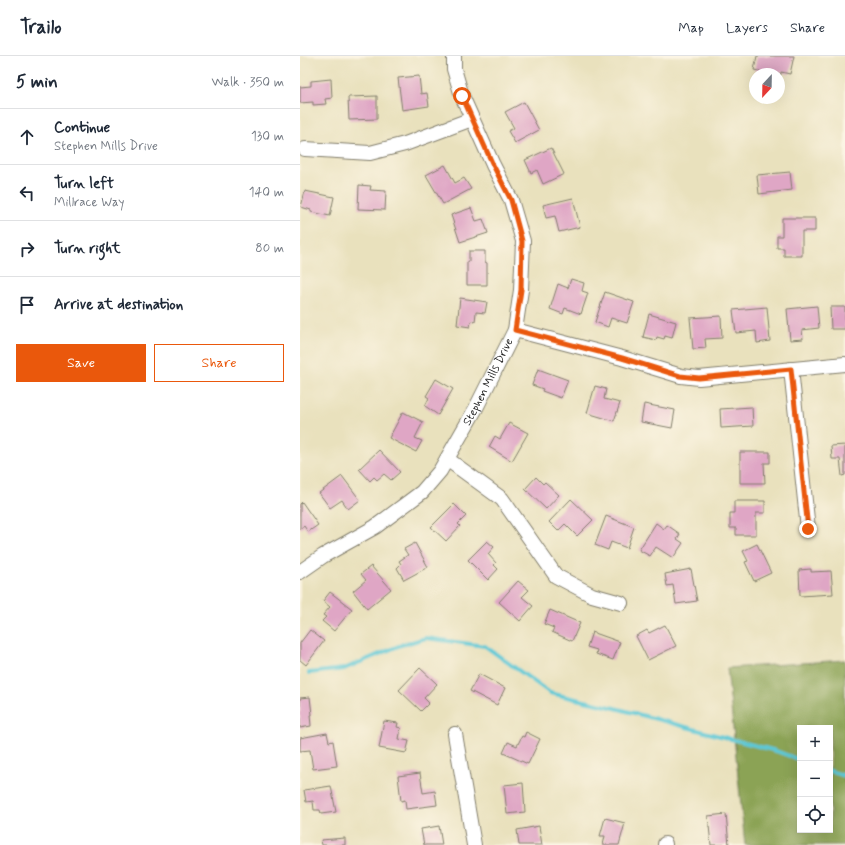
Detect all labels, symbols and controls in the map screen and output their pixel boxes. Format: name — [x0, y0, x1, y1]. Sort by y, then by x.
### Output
text: Trailo — [20, 15, 62, 40]
text: Map — [678, 19, 704, 37]
text: Layers — [726, 19, 768, 37]
text: Share — [790, 19, 825, 37]
north arrow — [749, 68, 785, 104]
text: 5 min — [16, 71, 58, 93]
text: Walk · 350 m — [211, 74, 284, 91]
route start — [453, 87, 471, 105]
text: Continue — [54, 118, 110, 138]
icon: ahead — [16, 126, 38, 148]
text: 130 m — [251, 128, 284, 145]
text: Stephen Mills Drive — [54, 138, 158, 155]
text: Turn left — [54, 174, 114, 194]
icon: left — [16, 182, 38, 204]
text: 140 m — [249, 184, 284, 201]
text: Millrace Way — [54, 194, 124, 211]
icon: right — [16, 238, 38, 260]
text: Turn right — [54, 239, 121, 259]
text: 80 m — [255, 240, 284, 257]
icon: arrive — [16, 294, 38, 316]
text: Arrive at destination — [54, 295, 183, 315]
street label: Stephen Mills Drive — [459, 336, 517, 429]
button: Save — [16, 344, 146, 382]
button: Share — [154, 344, 284, 382]
route end — [799, 520, 817, 538]
map controls — [797, 725, 833, 833]
button: + — [797, 725, 833, 761]
button: − — [797, 761, 833, 797]
button: locate — [797, 797, 833, 833]

